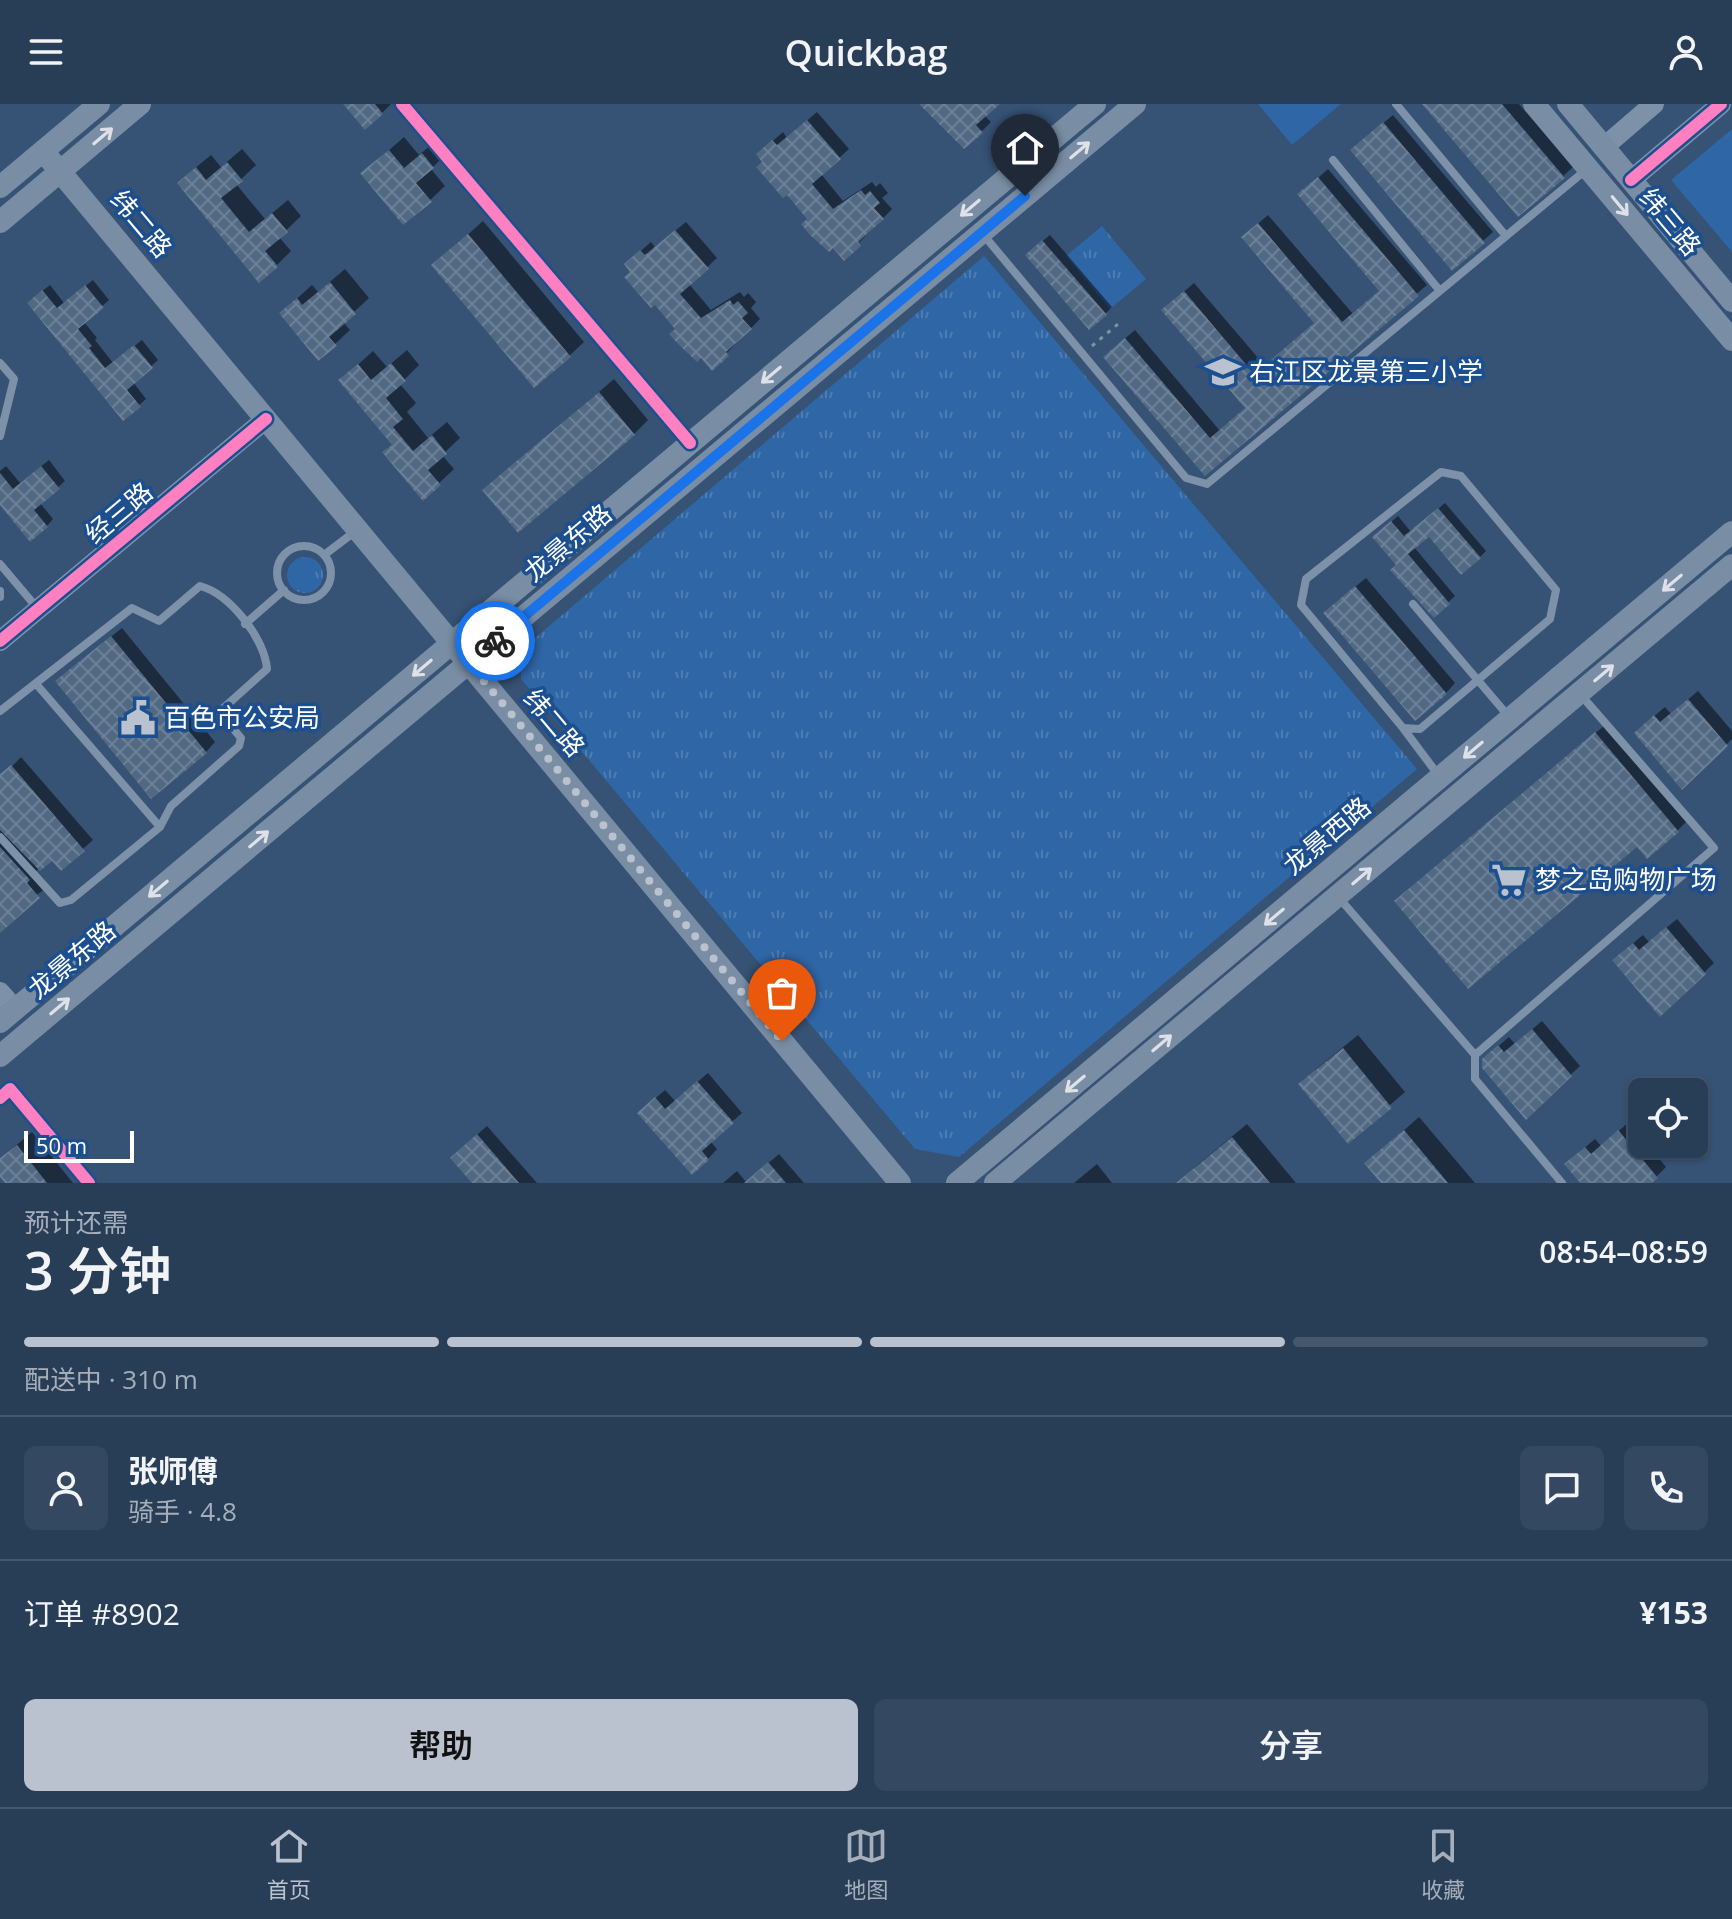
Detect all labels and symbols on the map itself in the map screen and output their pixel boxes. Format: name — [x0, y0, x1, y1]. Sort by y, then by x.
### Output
pin — [991, 114, 1059, 196]
one-way arrow — [92, 127, 112, 145]
one-way arrow — [1070, 141, 1090, 159]
street label: 纬三路 — [1632, 180, 1710, 263]
street label: 纬二路 — [103, 182, 181, 265]
one-way arrow — [1611, 196, 1629, 216]
one-way arrow — [961, 199, 981, 217]
school or university icon: 右江区龙景第三小学 — [1204, 353, 1242, 391]
place label: 右江区龙景第三小学 — [1249, 353, 1483, 389]
one-way arrow — [761, 366, 782, 384]
street label: 经三路 — [77, 473, 160, 551]
street label: 龙景东路 — [516, 495, 619, 589]
one-way arrow — [1663, 574, 1683, 592]
courier — [455, 601, 535, 681]
one-way arrow — [412, 659, 433, 677]
one-way arrow — [1593, 664, 1613, 682]
street label: 纬二路 — [516, 681, 594, 764]
public building icon: 百色市公安局 — [119, 699, 157, 737]
place label: 百色市公安局 — [164, 699, 320, 735]
one-way arrow — [1463, 741, 1484, 759]
street label: 龙景西路 — [1275, 788, 1378, 882]
one-way arrow — [248, 830, 269, 848]
supermarket icon: 梦之岛购物广场 — [1490, 861, 1528, 899]
place label: 梦之岛购物广场 — [1535, 861, 1717, 897]
one-way arrow — [1351, 867, 1371, 885]
one-way arrow — [148, 880, 169, 898]
one-way arrow — [1264, 908, 1285, 926]
street label: 龙景东路 — [20, 912, 123, 1006]
pin — [748, 959, 816, 1041]
one-way arrow — [49, 997, 70, 1015]
one-way arrow — [1152, 1034, 1172, 1052]
one-way arrow — [1065, 1075, 1086, 1093]
scale bar — [24, 1127, 134, 1163]

